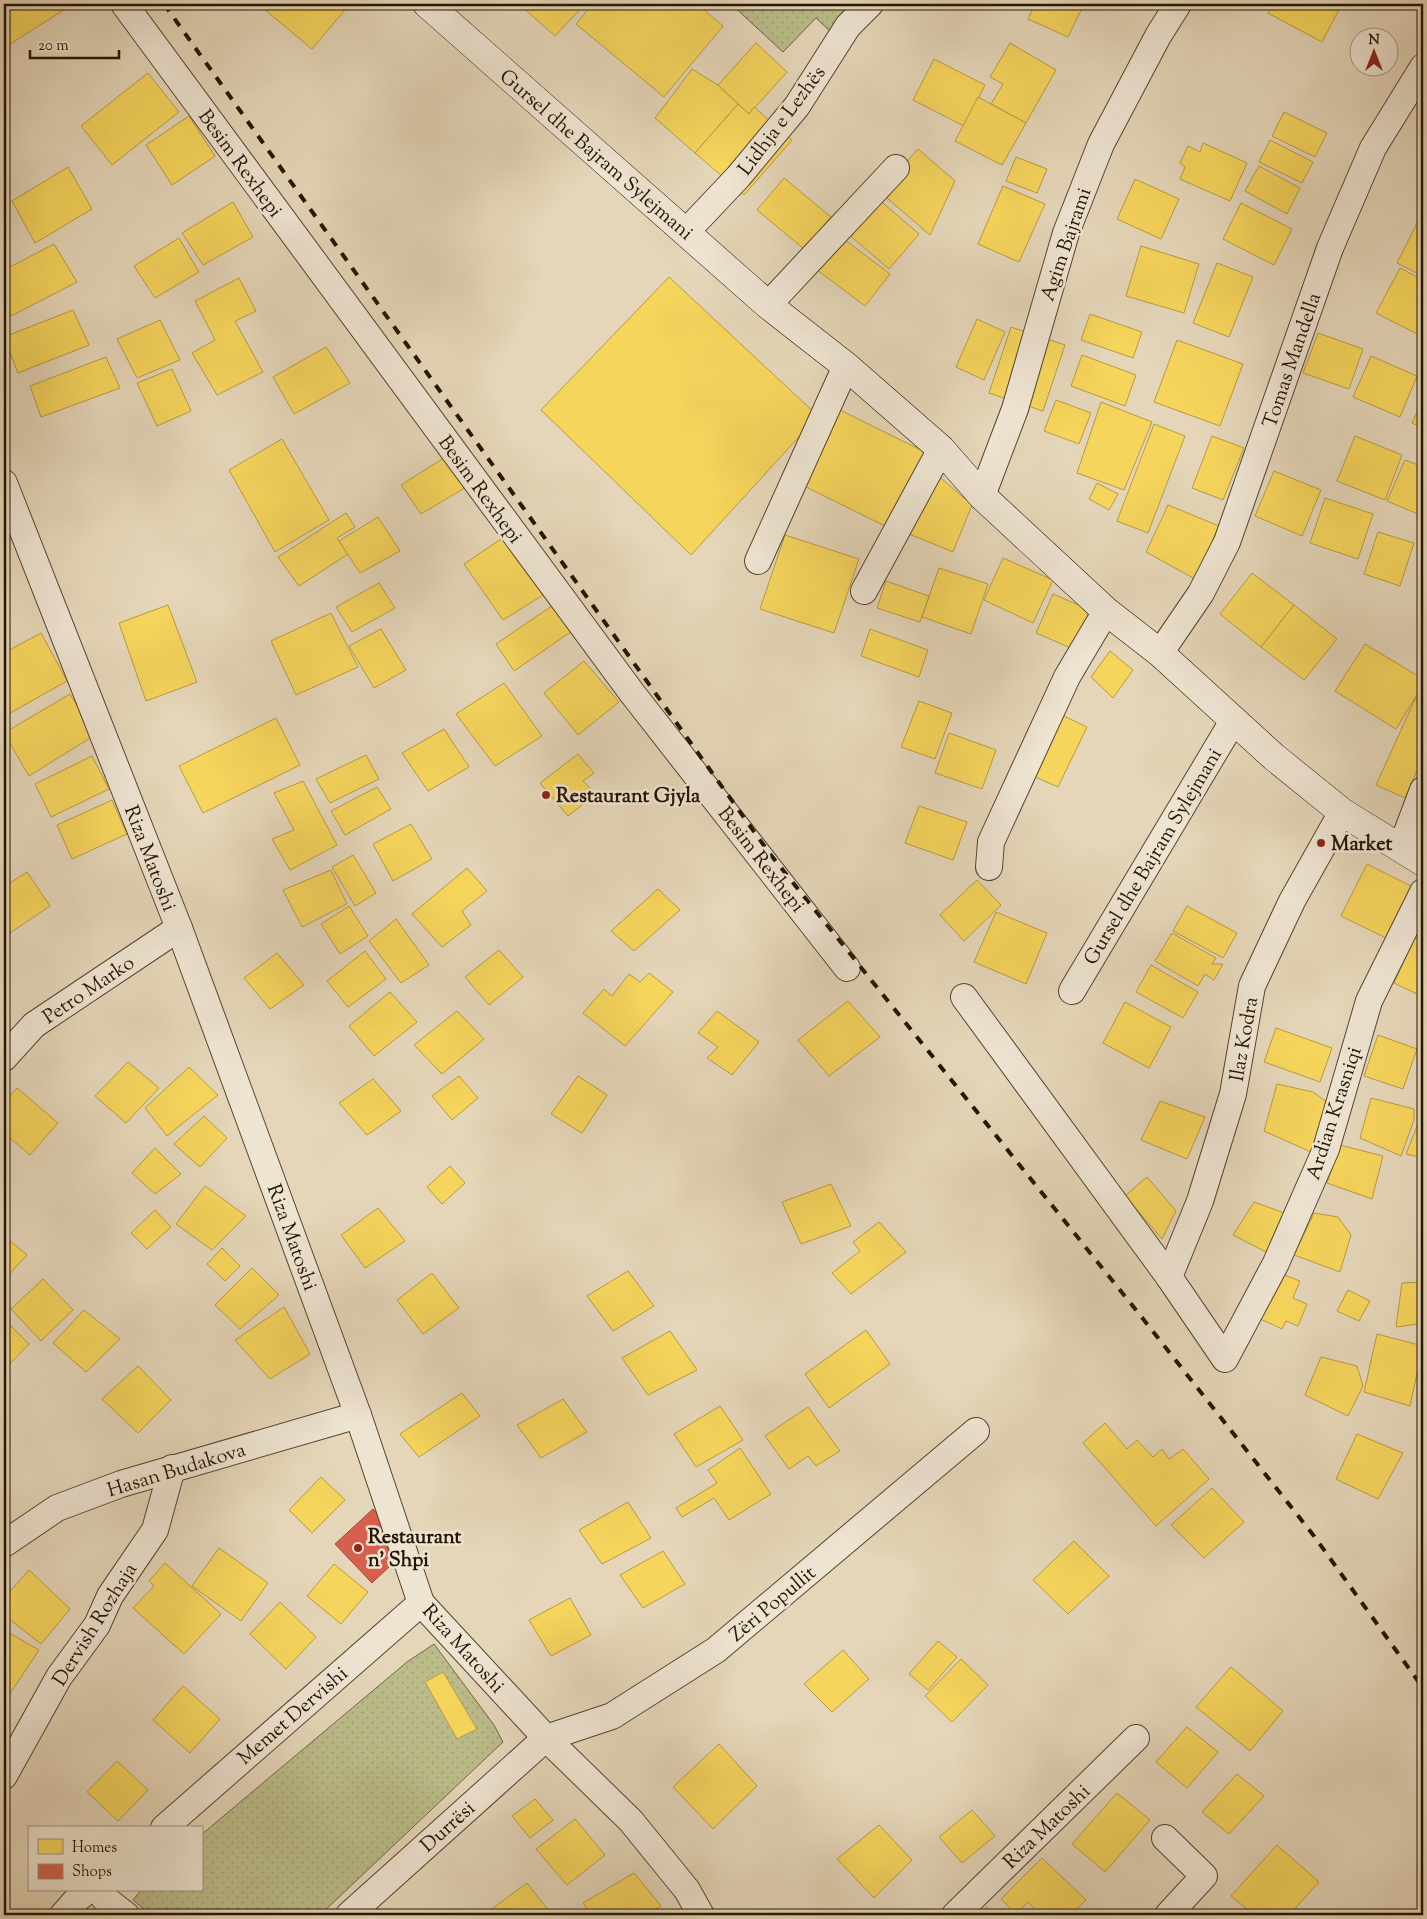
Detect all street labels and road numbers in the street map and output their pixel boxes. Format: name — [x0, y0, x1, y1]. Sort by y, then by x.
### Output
street label: Lidhja e Lezhës — [732, 60, 834, 182]
street label: Gursel dhe Bajram Sylejmani — [492, 63, 699, 249]
street label: Besim Rexhepi — [190, 104, 288, 225]
street label: Agim Bajrami — [1034, 184, 1100, 305]
street label: Tomas Mandella — [1257, 289, 1330, 432]
street label: Besim Rexhepi — [430, 430, 528, 551]
street label: Gursel dhe Bajram Sylejmani — [1078, 743, 1231, 971]
street label: Besim Rexhepi — [709, 801, 811, 920]
street label: Riza Matoshi — [115, 802, 182, 916]
street label: Petro Marko — [38, 950, 141, 1033]
street label: Ilaz Kodra — [1224, 995, 1267, 1084]
street label: Ardian Krasniqi — [1300, 1043, 1371, 1184]
street label: Riza Matoshi — [258, 1180, 323, 1296]
street label: Hasan Budakova — [104, 1437, 250, 1506]
street label: Dervish Rozhaja — [47, 1558, 146, 1693]
street label: Zëri Popullit — [724, 1560, 823, 1650]
street label: Riza Matoshi — [414, 1599, 510, 1701]
street label: Memet Dervishi — [232, 1660, 356, 1773]
street label: Riza Matoshi — [998, 1778, 1098, 1877]
street label: Durrësi — [415, 1795, 483, 1860]

